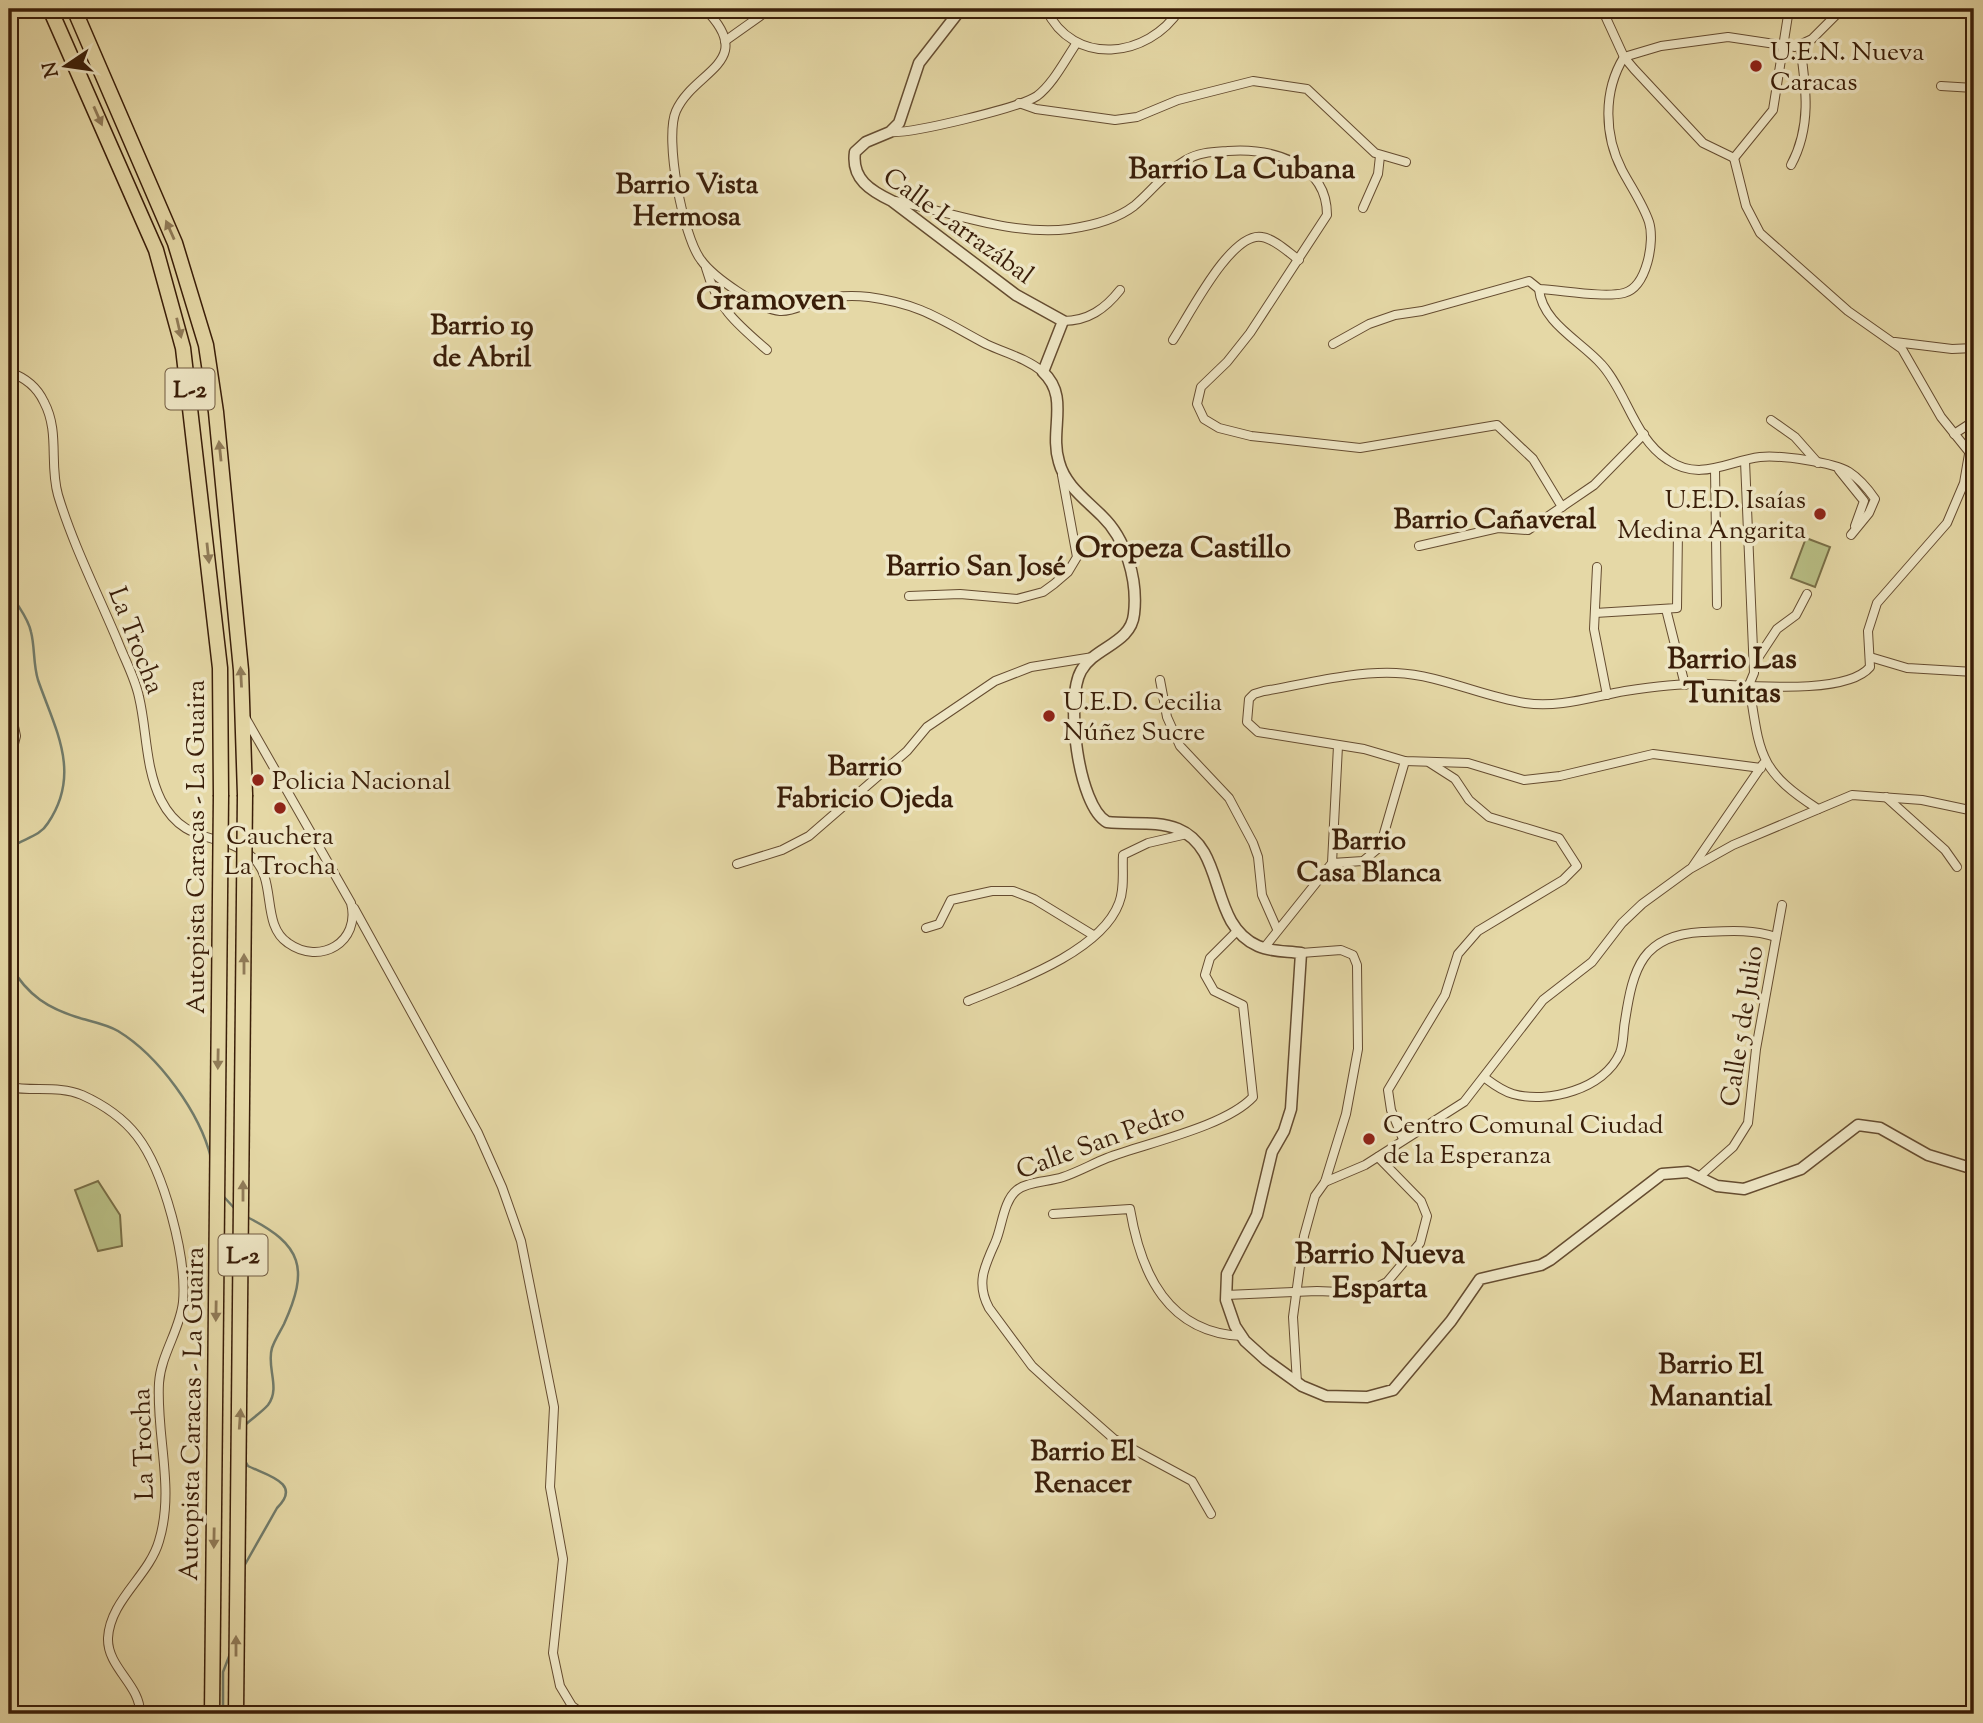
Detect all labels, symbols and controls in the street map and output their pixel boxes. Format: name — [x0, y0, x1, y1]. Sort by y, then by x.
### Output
north arrow — [32, 32, 102, 102]
place label: U.E.N. Nueva Caracas — [1770, 35, 1924, 102]
marker: U.E.N. Nueva Caracas — [1748, 58, 1764, 74]
text: N — [37, 59, 67, 80]
one-way arrow — [92, 106, 104, 126]
district label: Barrio La Cubana — [1129, 149, 1356, 192]
street label: Calle Larrazábal — [875, 160, 1041, 294]
district label: Barrio Vista Hermosa — [616, 166, 758, 238]
one-way arrow — [164, 220, 176, 240]
district label: Gramoven — [696, 277, 846, 325]
district label: Barrio 19 de Abril — [430, 307, 534, 379]
one-way arrow — [174, 317, 185, 339]
road number: L-2 — [166, 368, 214, 410]
one-way arrow — [214, 440, 225, 462]
place label: U.E.D. Isaías Medina Angarita — [1617, 483, 1806, 550]
district label: Barrio Cañaveral — [1394, 501, 1596, 541]
marker: U.E.D. Isaías Medina Angarita — [1812, 506, 1828, 522]
district label: Oropeza Castillo — [1075, 528, 1291, 571]
one-way arrow — [203, 543, 214, 565]
district label: Barrio San José — [886, 548, 1066, 588]
street label: La Trocha — [97, 582, 172, 700]
district label: Barrio Las Tunitas — [1667, 639, 1797, 716]
one-way arrow — [236, 666, 247, 688]
street label: Autopista Caracas - La Guaira — [179, 680, 216, 1014]
place label: U.E.D. Cecilia Núñez Sucre — [1063, 685, 1222, 752]
marker: U.E.D. Cecilia Núñez Sucre — [1041, 708, 1057, 724]
district label: Barrio Fabricio Ojeda — [777, 748, 953, 820]
place label: Policia Nacional — [272, 764, 451, 801]
marker: Policia Nacional — [250, 772, 266, 788]
marker: Cauchera La Trocha — [272, 800, 288, 816]
place label: Cauchera La Trocha — [224, 819, 336, 886]
district label: Barrio Casa Blanca — [1296, 822, 1442, 894]
street label: Calle 5 de Julio — [1713, 943, 1774, 1109]
one-way arrow — [238, 952, 250, 974]
one-way arrow — [213, 1048, 224, 1070]
street label: Calle San Pedro — [1011, 1095, 1190, 1190]
place label: Centro Comunal Ciudad de la Esperanza — [1383, 1108, 1664, 1175]
marker: Centro Comunal Ciudad de la Esperanza — [1361, 1131, 1377, 1147]
one-way arrow — [237, 1180, 249, 1202]
road number: L-2 — [218, 1234, 268, 1275]
district label: Barrio Nueva Esparta — [1295, 1234, 1465, 1311]
street label: Autopista Caracas - La Guaira — [172, 1247, 215, 1582]
one-way arrow — [210, 1300, 222, 1322]
district label: Barrio El Manantial — [1650, 1346, 1772, 1418]
street label: La Trocha — [124, 1387, 165, 1501]
one-way arrow — [235, 1407, 246, 1429]
district label: Barrio El Renacer — [1031, 1433, 1136, 1505]
one-way arrow — [208, 1527, 220, 1549]
one-way arrow — [230, 1635, 242, 1657]

